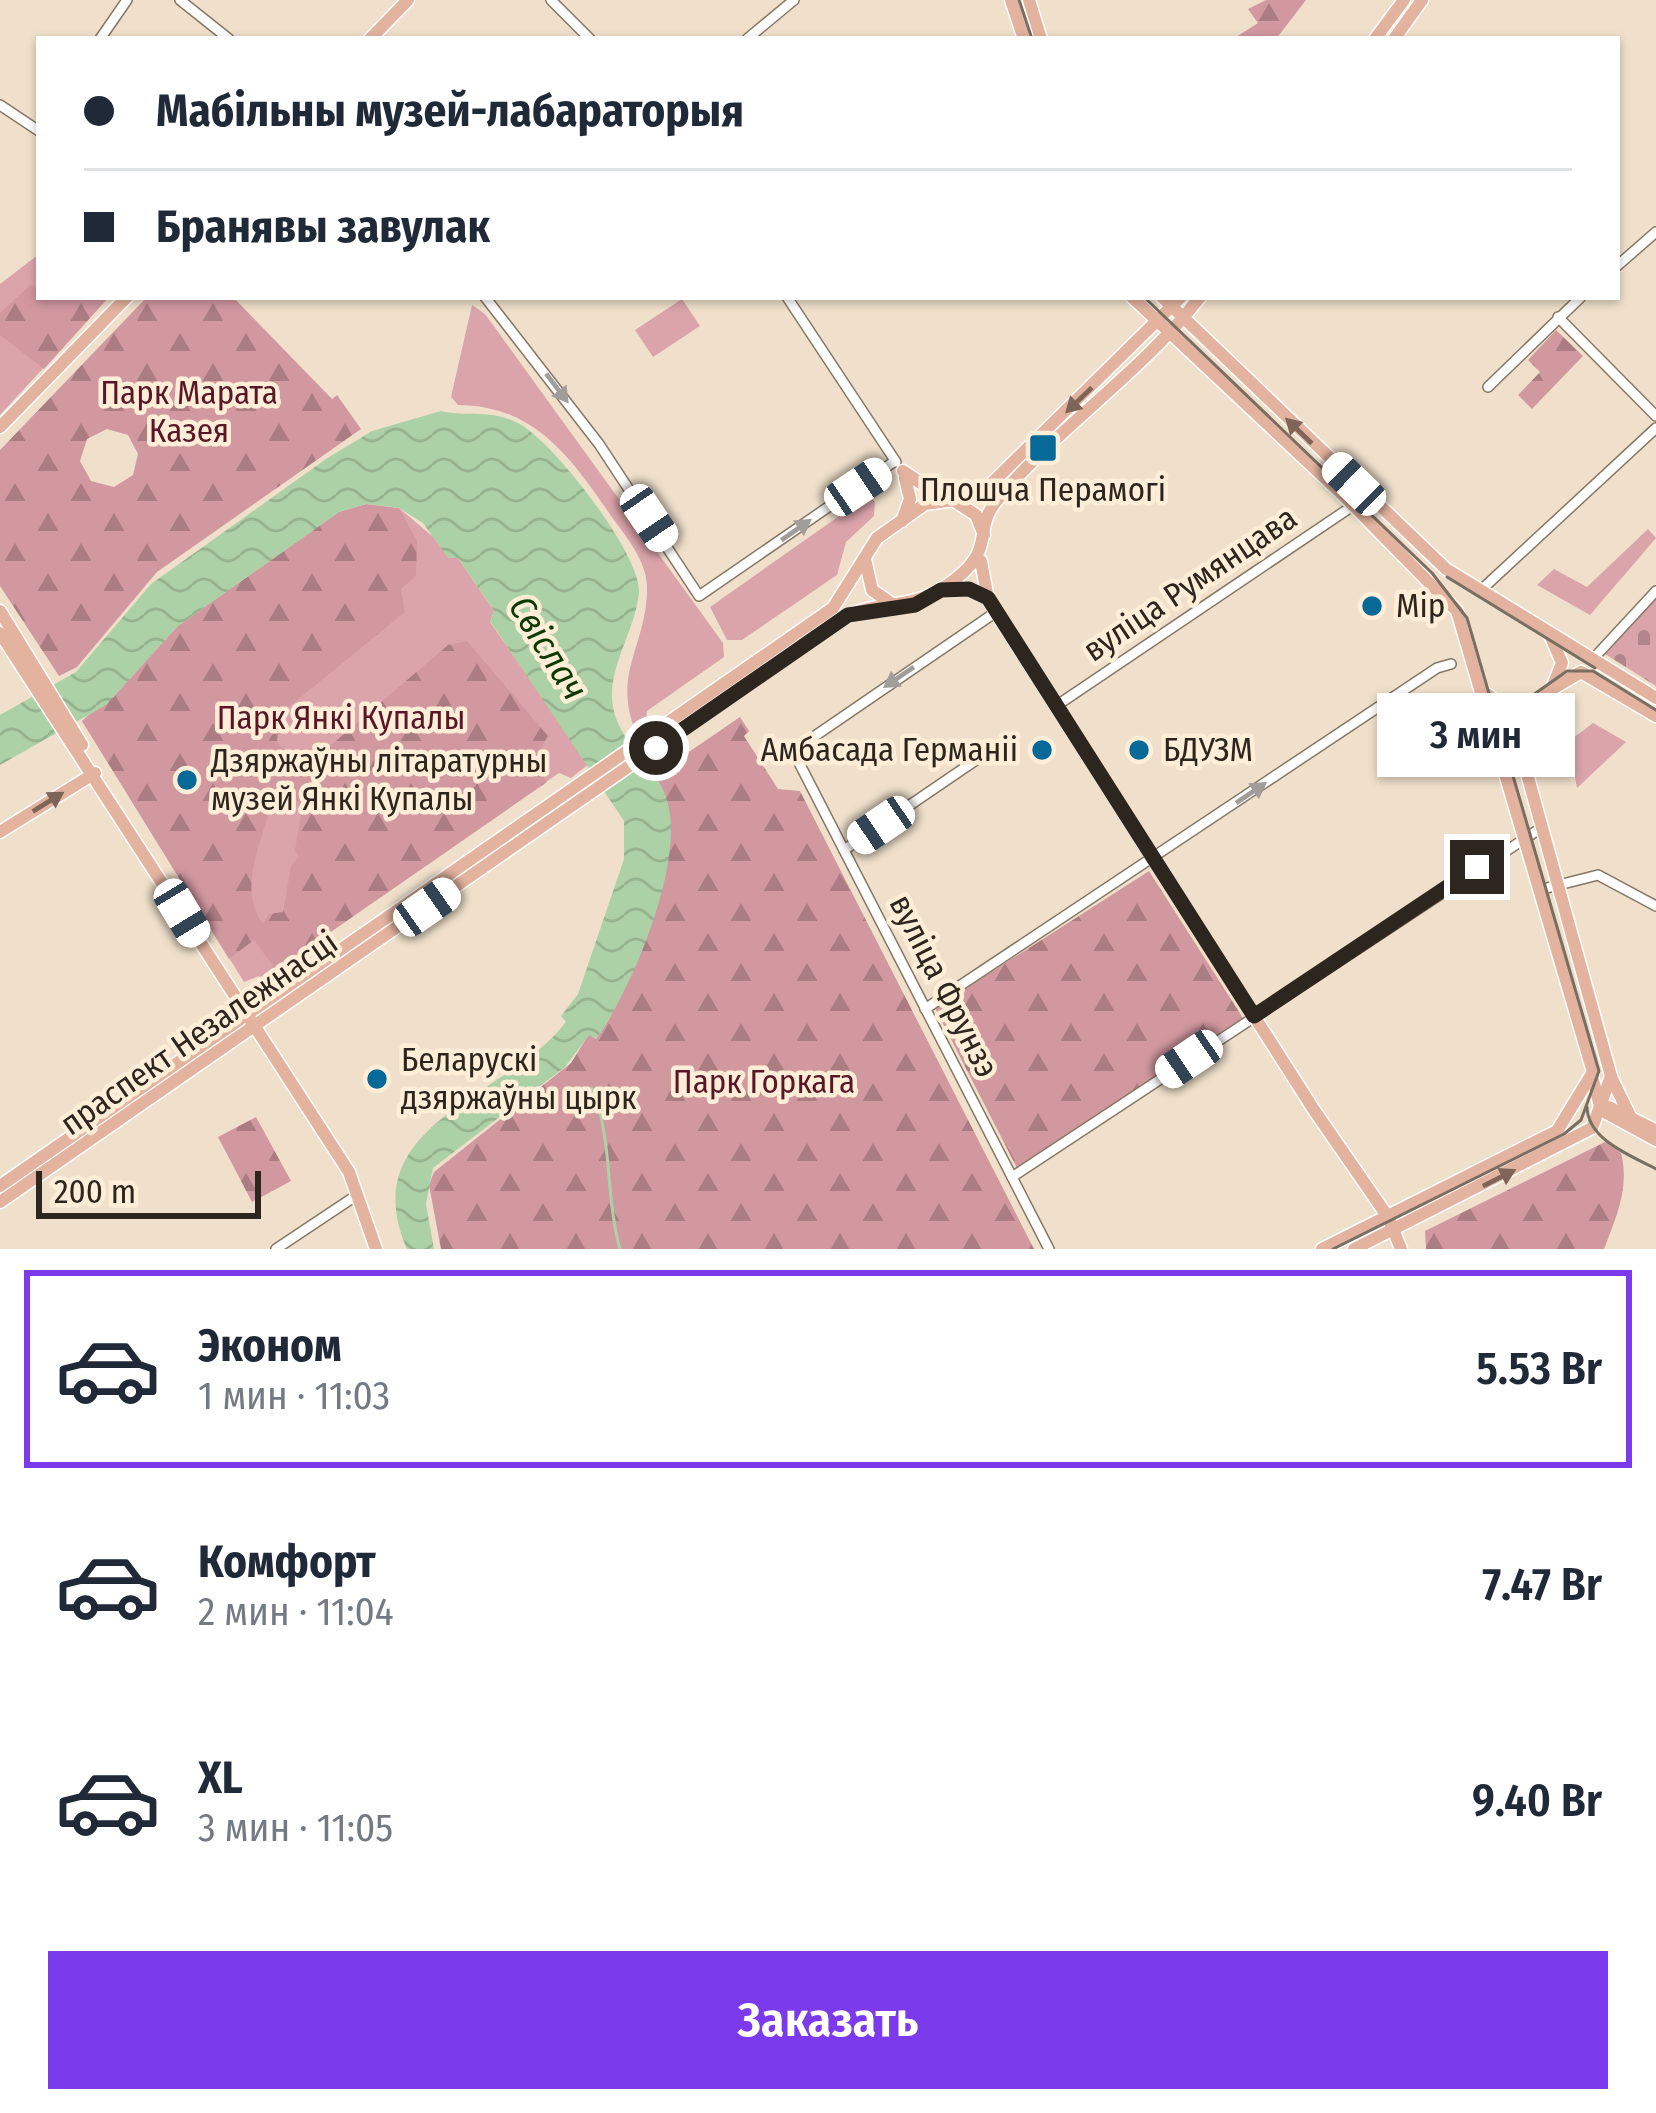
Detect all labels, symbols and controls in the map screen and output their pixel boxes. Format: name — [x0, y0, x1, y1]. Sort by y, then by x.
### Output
text: Мабільны музей-лабараторыя — [156, 84, 744, 138]
text: Бранявы завулак — [156, 200, 490, 254]
one-way arrow — [544, 372, 568, 403]
park label: Парк Марата Казея — [100, 373, 278, 451]
one-way arrow — [1065, 385, 1094, 413]
one-way arrow — [1285, 418, 1314, 446]
marker: Плошча Перамогі — [1027, 432, 1059, 464]
car — [1316, 446, 1392, 522]
car — [818, 452, 898, 522]
place label: Плошча Перамогі — [920, 470, 1166, 510]
car — [614, 478, 684, 558]
street label: вуліца Румянцава — [1076, 498, 1304, 670]
one-way arrow — [779, 519, 812, 541]
place label: Мір — [1396, 586, 1445, 626]
water label: Свіслач — [499, 588, 597, 708]
marker: Мір — [1359, 593, 1385, 619]
one-way arrow — [882, 665, 915, 688]
callout: 3 мин — [1378, 693, 1576, 777]
park label: Парк Янкі Купалы — [217, 698, 465, 738]
text: 3 мин — [1430, 712, 1522, 758]
route start — [629, 721, 683, 775]
place label: Амбасада Германіі — [761, 730, 1018, 770]
place label: БДУЗМ — [1163, 730, 1253, 770]
marker: Амбасада Германіі — [1029, 737, 1055, 763]
marker: БДУЗМ — [1126, 737, 1152, 763]
place label: Дзяржаўны літаратурны музей Янкі Купалы — [210, 741, 548, 819]
marker: Дзяржаўны літаратурны музей Янкі Купалы — [174, 767, 200, 793]
one-way arrow — [1235, 782, 1268, 805]
car — [841, 790, 921, 860]
one-way arrow — [31, 792, 64, 814]
route end — [1450, 840, 1504, 894]
car — [387, 872, 467, 942]
car — [148, 873, 216, 953]
street label: вуліца Фрунзэ — [881, 888, 1007, 1084]
street label: праспект Незалежнасці — [53, 922, 345, 1144]
car — [1149, 1024, 1229, 1094]
place label: Беларускі дзяржаўны цырк — [401, 1040, 637, 1118]
park label: Парк Горкага — [673, 1062, 855, 1102]
marker: Беларускі дзяржаўны цырк — [364, 1066, 390, 1092]
scale bar — [36, 1165, 261, 1218]
one-way arrow — [1482, 1168, 1517, 1188]
text: 200 m — [54, 1172, 136, 1212]
icon: car — [54, 1315, 162, 1423]
text: Эконом — [198, 1319, 342, 1373]
text: 5.53 Br — [1476, 1342, 1602, 1396]
text: 1 мин · 11:03 — [198, 1373, 390, 1419]
icon: car — [54, 1531, 162, 1639]
text: Комфорт — [198, 1535, 376, 1589]
text: 7.47 Br — [1482, 1558, 1602, 1612]
text: 2 мин · 11:04 — [198, 1589, 394, 1635]
icon: car — [54, 1747, 162, 1855]
text: XL — [198, 1751, 243, 1805]
text: 9.40 Br — [1472, 1774, 1602, 1828]
text: 3 мин · 11:05 — [198, 1805, 393, 1851]
button: Заказать — [48, 1951, 1608, 2089]

